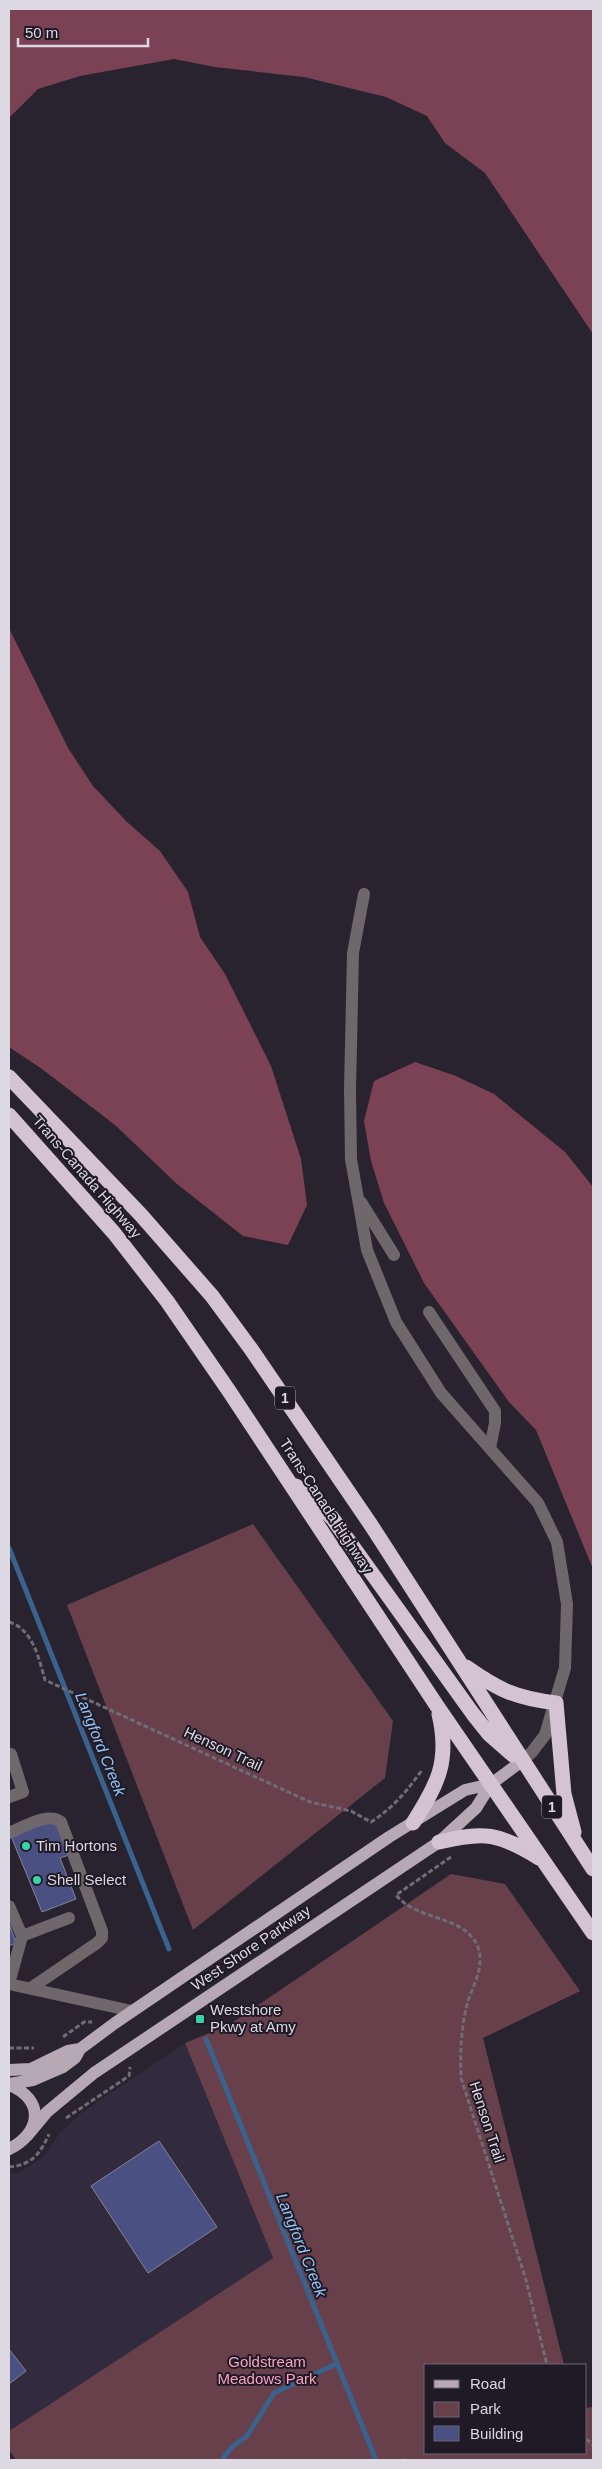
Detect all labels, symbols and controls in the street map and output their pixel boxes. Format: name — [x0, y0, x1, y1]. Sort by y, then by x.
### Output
scale bar — [18, 15, 148, 47]
text: 50 m — [25, 24, 58, 41]
street label: Trans-Canada Highway — [29, 1112, 146, 1242]
road number: 1 — [275, 1386, 295, 1410]
street label: Trans-Canada Highway — [277, 1435, 377, 1577]
water label: Langford Creek — [72, 1690, 129, 1799]
street label: Henson Trail — [181, 1723, 265, 1774]
road number: 1 — [542, 1795, 562, 1818]
place label: Tim Hortons — [36, 1837, 117, 1854]
marker: Tim Hortons — [20, 1840, 32, 1852]
place label: Shell Select — [47, 1871, 127, 1888]
marker: Shell Select — [31, 1874, 43, 1886]
street label: West Shore Parkway — [188, 1901, 314, 1994]
place label: Westshore Pkwy at Amy — [210, 2001, 296, 2035]
marker: Westshore Pkwy at Amy — [194, 2013, 206, 2025]
street label: Henson Trail — [466, 2079, 509, 2165]
water label: Langford Creek — [273, 2191, 330, 2300]
park label: Goldstream Meadows Park — [217, 2353, 317, 2387]
legend — [424, 2364, 587, 2454]
text: Road — [470, 2375, 506, 2392]
text: Park — [470, 2400, 501, 2417]
text: Building — [470, 2425, 523, 2442]

